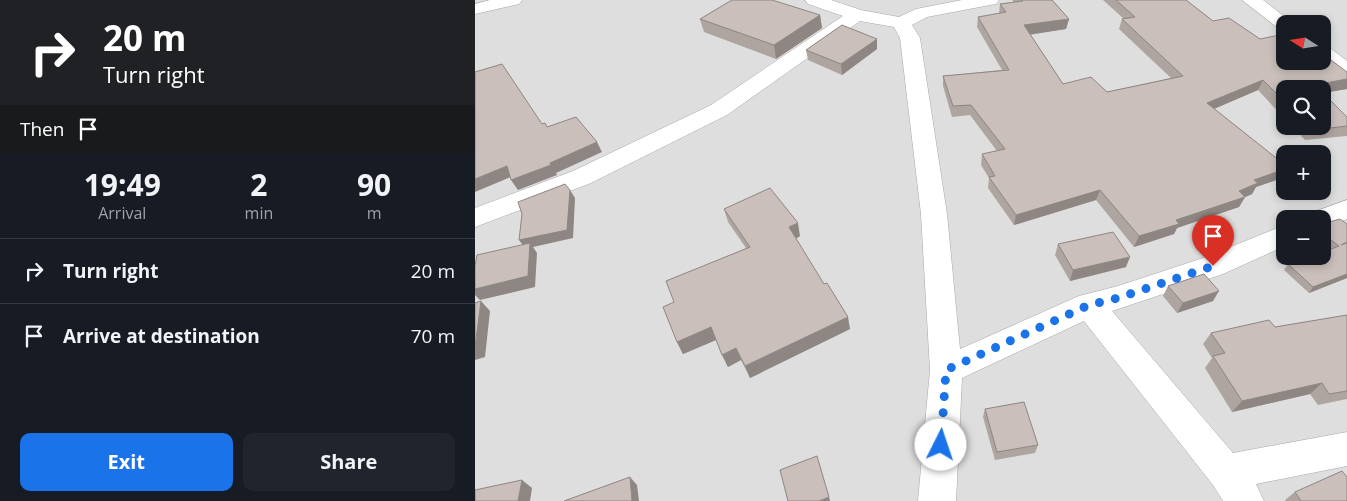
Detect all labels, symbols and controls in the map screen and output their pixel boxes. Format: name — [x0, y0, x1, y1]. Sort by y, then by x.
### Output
text: 20 m — [103, 14, 186, 61]
north arrow — [1276, 15, 1331, 70]
map controls — [1276, 15, 1331, 265]
icon: right — [20, 20, 85, 85]
text: Turn right — [103, 59, 205, 89]
button: search — [1276, 80, 1331, 135]
icon: arrive — [74, 115, 102, 143]
text: Then — [20, 116, 64, 142]
button: + — [1276, 145, 1331, 200]
text: 19:49 — [84, 164, 161, 205]
text: 2 — [250, 164, 267, 205]
text: 90 — [357, 164, 391, 205]
text: Arrival — [98, 202, 146, 224]
text: min — [245, 202, 273, 224]
text: m — [367, 202, 382, 224]
button: − — [1276, 210, 1331, 265]
pin — [1192, 215, 1234, 266]
icon: arrive — [1199, 222, 1227, 250]
icon: right — [20, 257, 48, 285]
text: Turn right — [63, 258, 158, 284]
text: 20 m — [411, 258, 455, 284]
icon: arrive — [20, 322, 48, 350]
text: Arrive at destination — [63, 323, 260, 349]
text: 70 m — [411, 323, 455, 349]
position arrow — [914, 418, 966, 470]
button: Exit — [20, 433, 233, 491]
button: Share — [243, 433, 455, 491]

